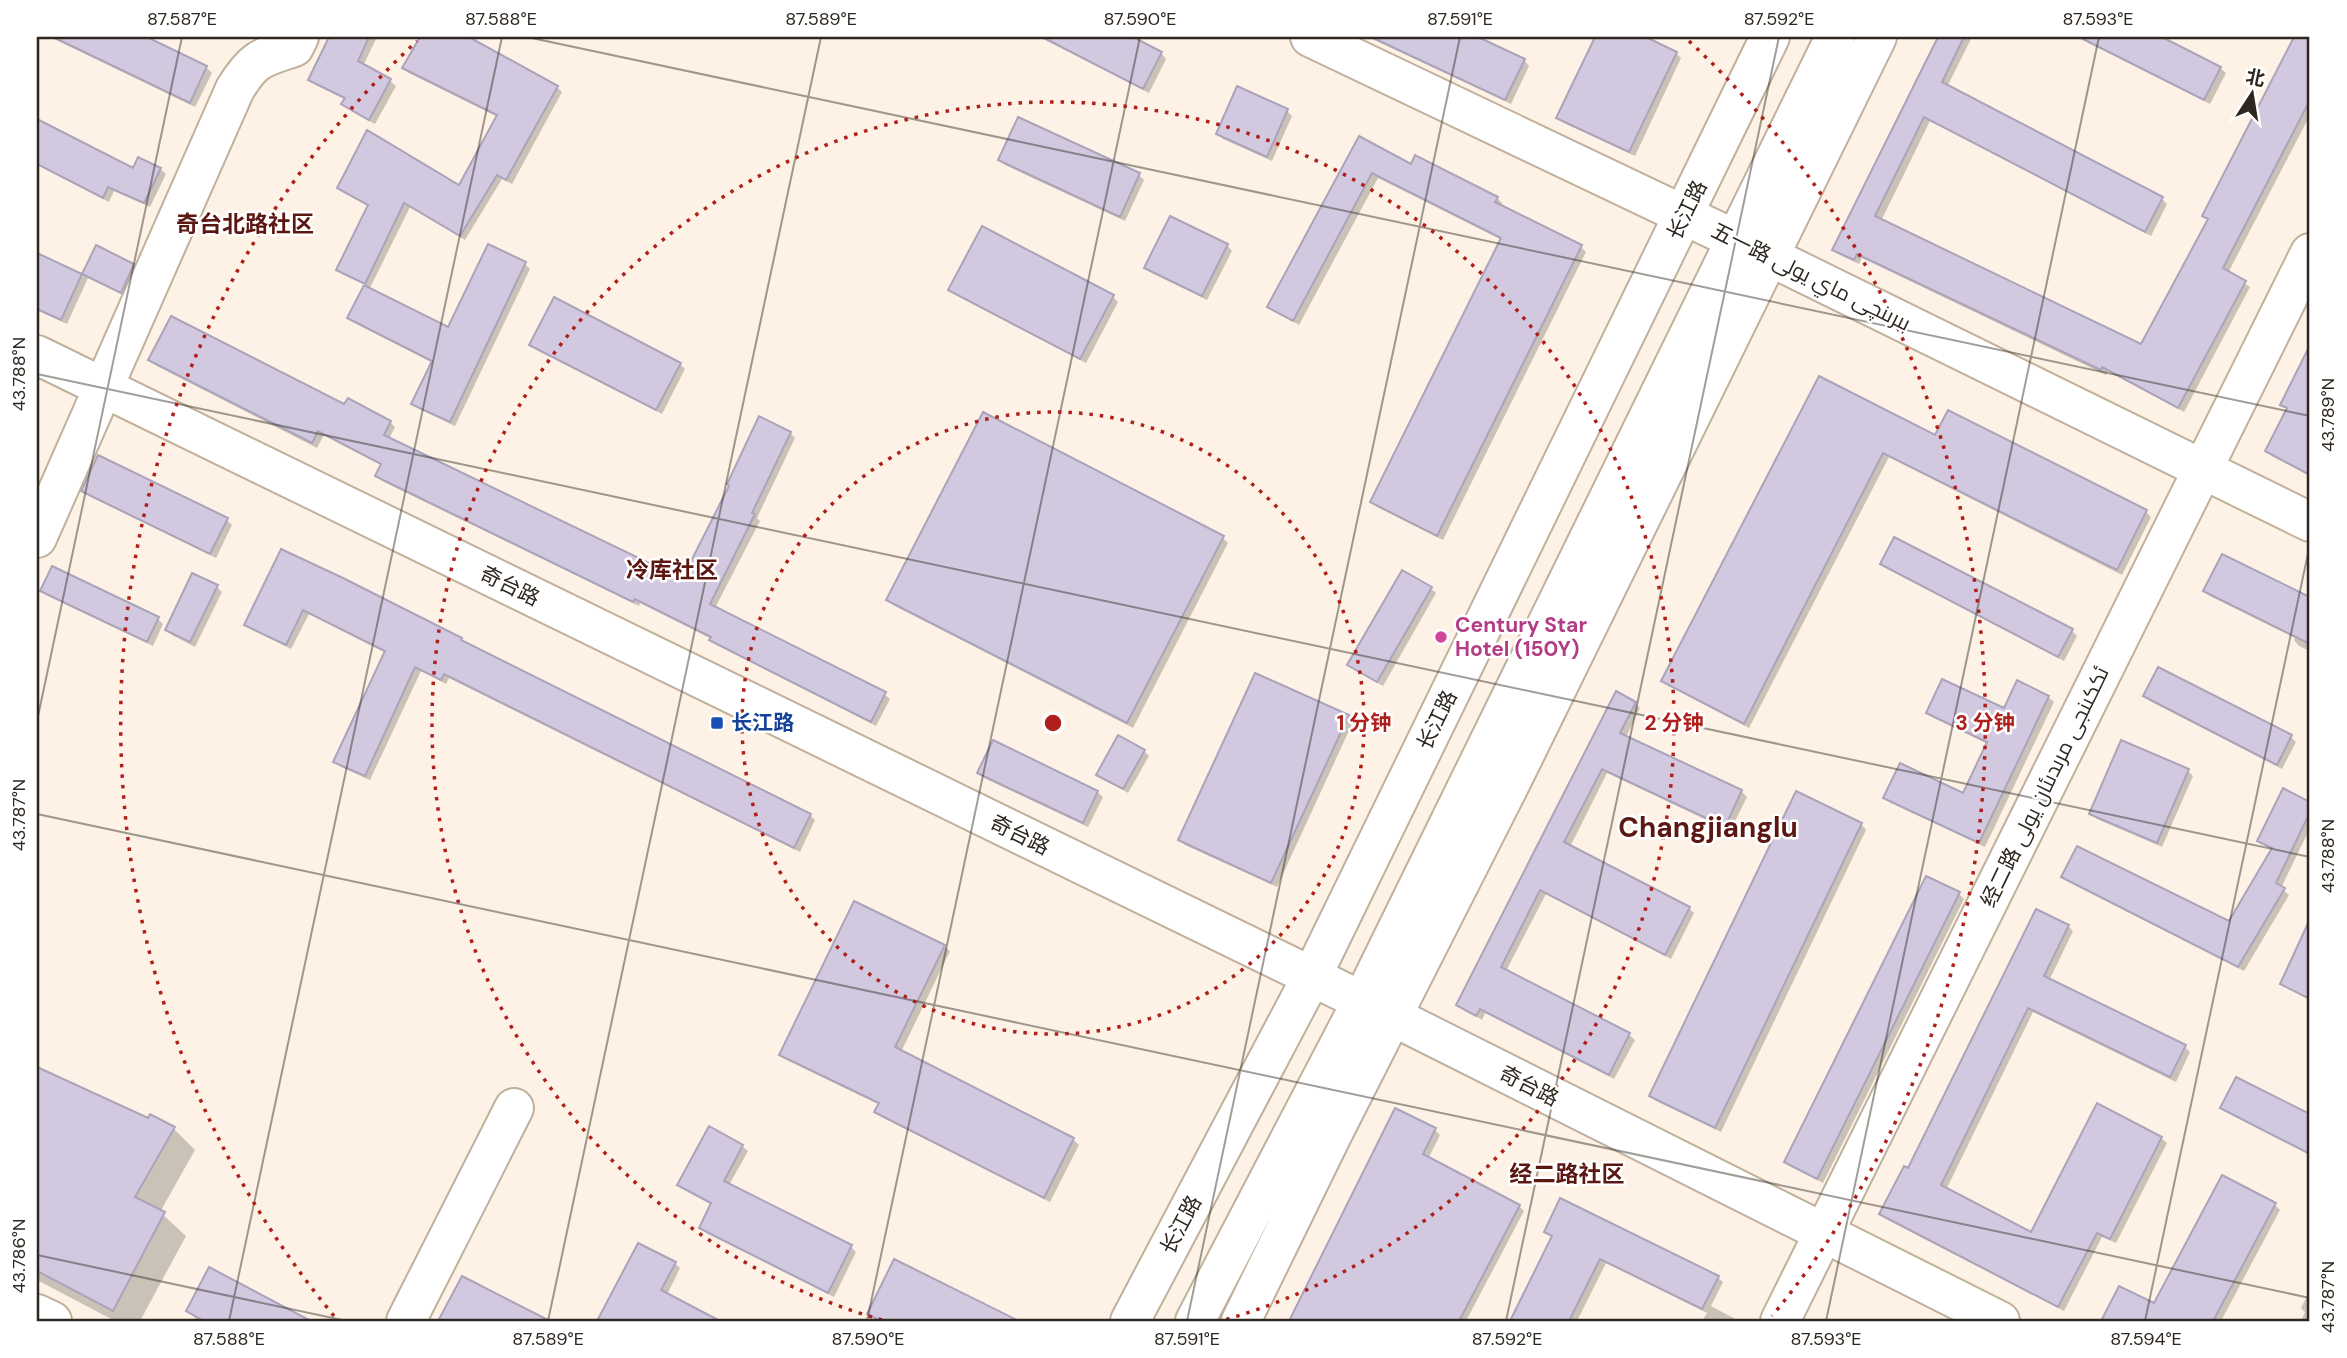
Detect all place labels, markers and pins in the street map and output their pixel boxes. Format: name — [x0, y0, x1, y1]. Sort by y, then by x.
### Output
place label: Century Star Hotel (150Y) — [1455, 611, 1587, 663]
marker: Century Star Hotel (150Y) — [1433, 629, 1449, 645]
place label: 长江路 — [731, 709, 794, 737]
centre of rings — [1041, 711, 1065, 735]
marker: 长江路 — [709, 715, 725, 731]

